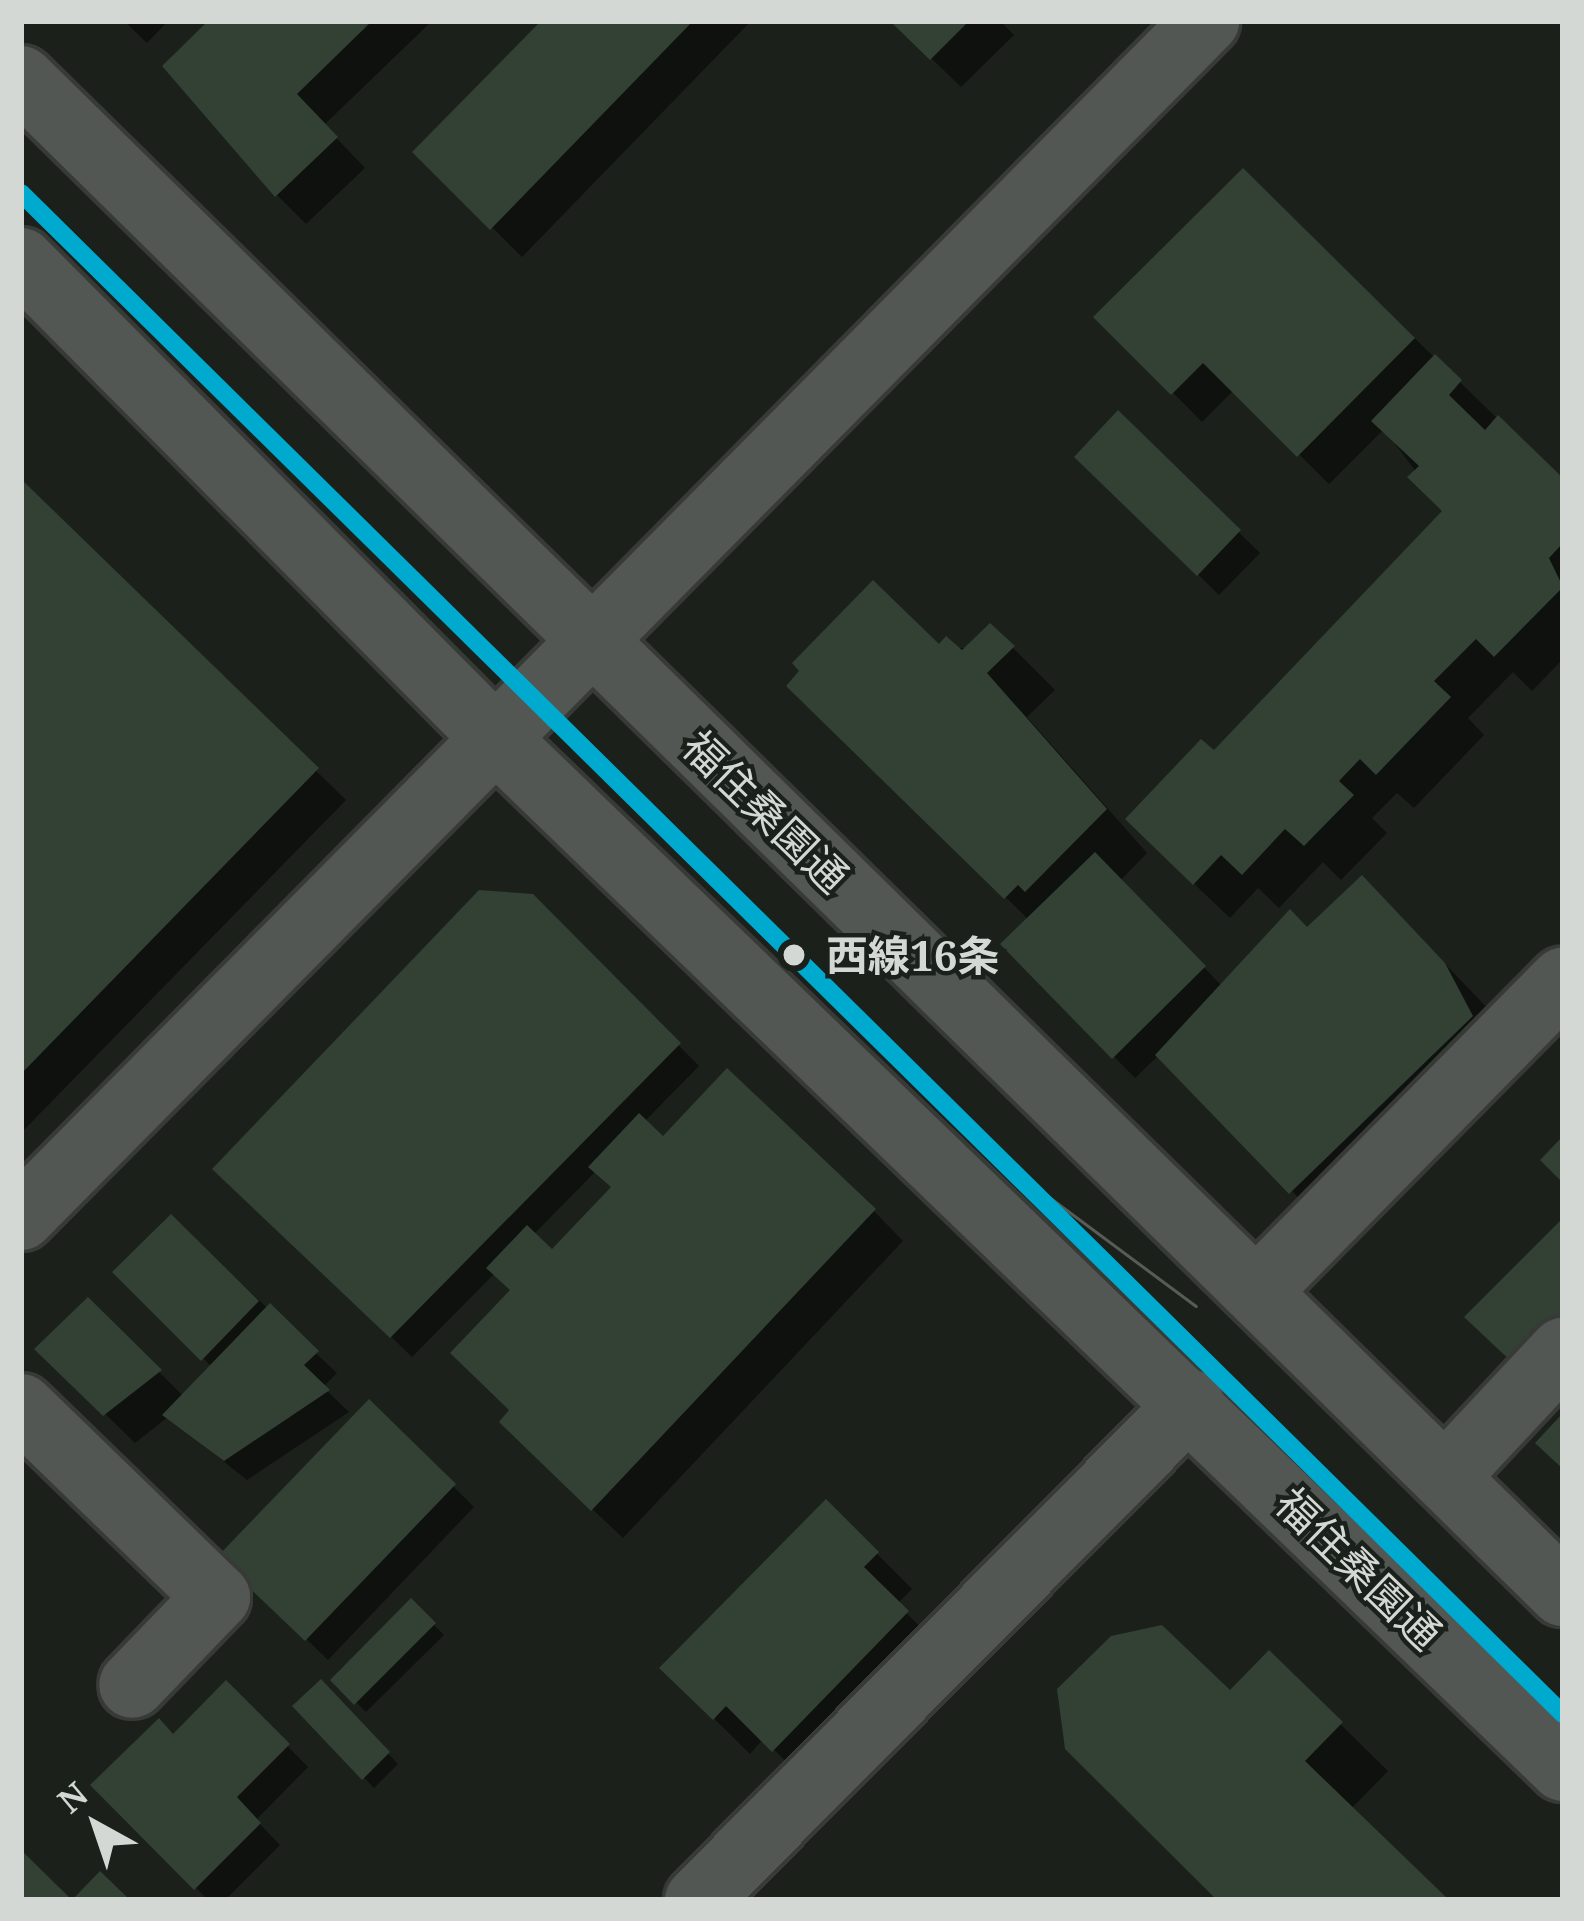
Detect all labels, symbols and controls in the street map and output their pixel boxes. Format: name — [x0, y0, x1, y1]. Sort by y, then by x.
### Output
street label: 福住桑園通 — [673, 720, 859, 902]
place label: 西線16条 — [826, 930, 999, 980]
marker: 西線16条 — [773, 934, 815, 976]
street label: 福住桑園通 — [1266, 1477, 1452, 1659]
north arrow — [36, 1765, 156, 1885]
text: N — [48, 1771, 97, 1823]

